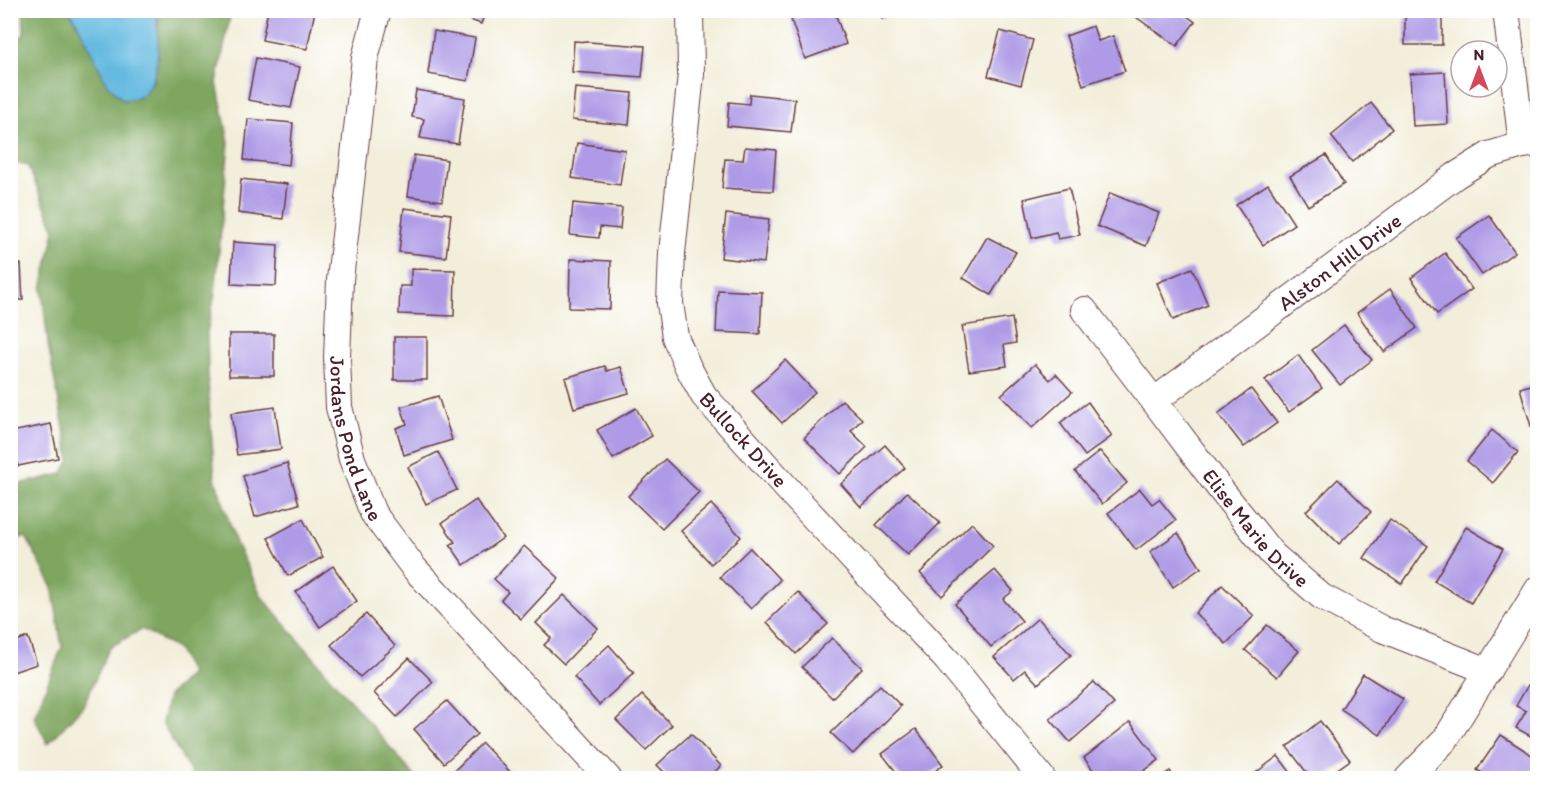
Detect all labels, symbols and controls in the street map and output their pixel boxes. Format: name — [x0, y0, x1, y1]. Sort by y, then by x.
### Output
north arrow — [1449, 39, 1509, 99]
text: N — [1474, 45, 1484, 64]
street label: Alston Hill Drive — [1273, 208, 1406, 316]
street label: Jordans Pond Lane — [325, 355, 388, 526]
street label: Bullock Drive — [694, 386, 793, 492]
street label: Elise Marie Drive — [1198, 464, 1314, 592]

